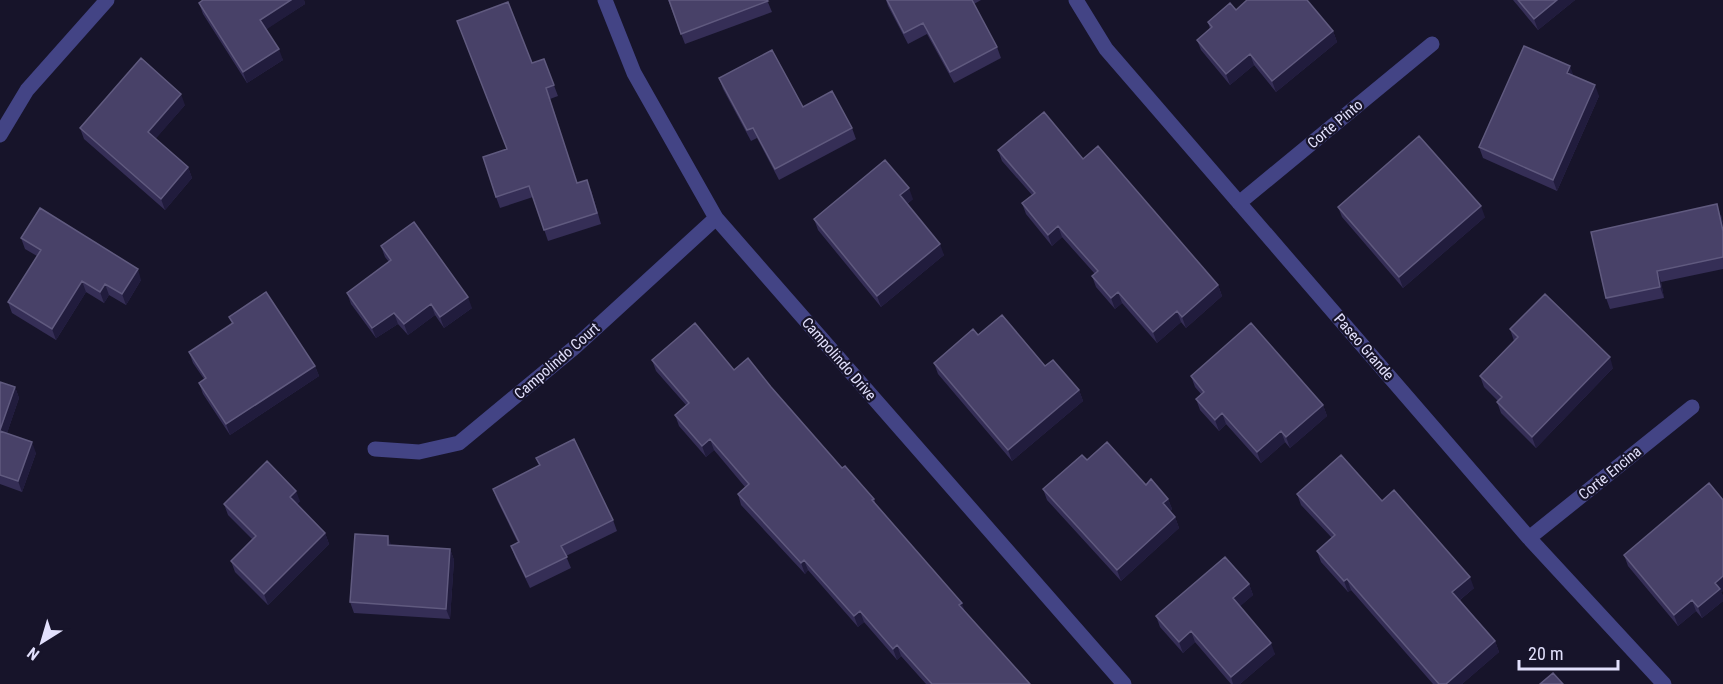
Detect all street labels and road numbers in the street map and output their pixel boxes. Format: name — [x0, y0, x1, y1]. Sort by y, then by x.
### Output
street label: Corte Pinto — [1304, 96, 1366, 152]
street label: Paseo Grande — [1330, 310, 1398, 384]
street label: Campolindo Drive — [798, 314, 880, 404]
street label: Campolindo Court — [511, 319, 603, 403]
street label: Corte Encina — [1575, 442, 1645, 504]

